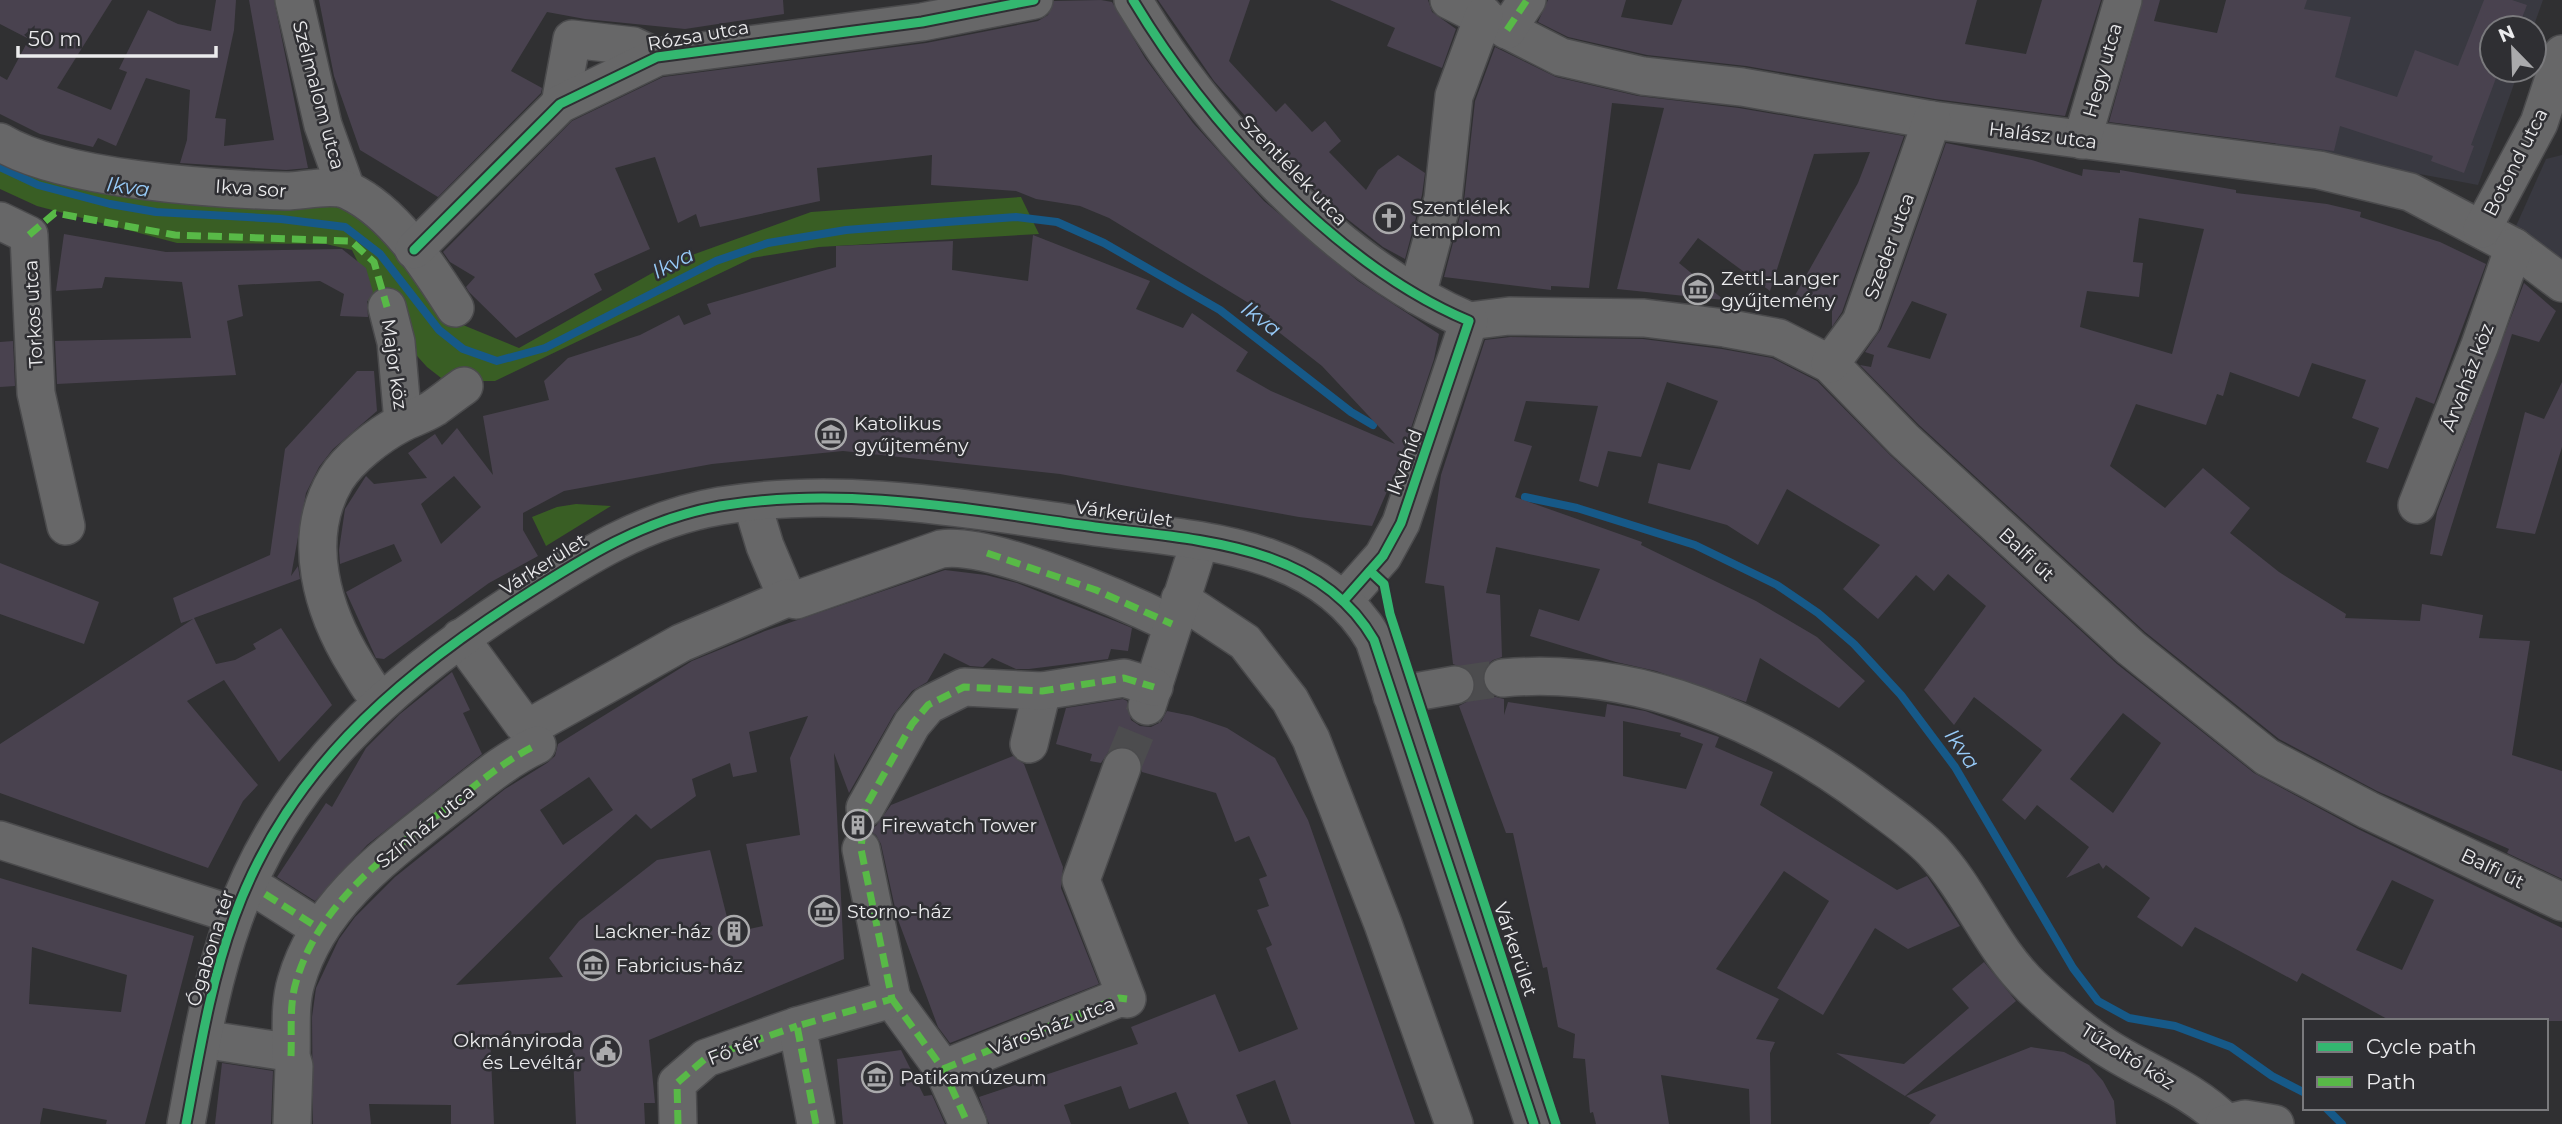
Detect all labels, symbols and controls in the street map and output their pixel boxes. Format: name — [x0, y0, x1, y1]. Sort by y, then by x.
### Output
scale bar — [18, 14, 215, 58]
north arrow — [2478, 14, 2548, 84]
street label: Rózsa utca — [646, 15, 751, 56]
street label: Szélmalom utca — [288, 18, 349, 172]
street label: Hegy utca — [2078, 20, 2127, 120]
text: N — [2495, 20, 2518, 47]
text: 50 m — [28, 26, 82, 51]
street label: Botond utca — [2478, 104, 2553, 220]
street label: Szentlélek utca — [1235, 110, 1352, 230]
street label: Halász utca — [1987, 117, 2098, 154]
water label: Ikva — [105, 171, 151, 202]
street label: Ikva sor — [214, 175, 287, 202]
street label: Szeder utca — [1860, 190, 1919, 303]
place label: Szentlélek templom — [1412, 196, 1510, 241]
church icon: Szentlélek templom — [1372, 201, 1406, 235]
water label: Ikva — [648, 242, 698, 284]
street label: Torkos utca — [19, 259, 48, 369]
place label: Zettl-Langer gyűjtemény — [1721, 267, 1839, 312]
museum icon: Zettl-Langer gyűjtemény — [1681, 272, 1715, 306]
water label: Ikva — [1236, 296, 1286, 342]
street label: Major köz — [377, 317, 412, 411]
street label: Árvaház köz — [2436, 320, 2499, 434]
place label: Katolikus gyűjtemény — [854, 412, 969, 457]
museum icon: Katolikus gyűjtemény — [814, 417, 848, 451]
street label: Ikvahíd — [1382, 426, 1427, 498]
street label: Várkerület — [1074, 495, 1174, 532]
street label: Balfi út — [1994, 523, 2059, 586]
street label: Várkerület — [496, 529, 591, 600]
water label: Ikva — [1940, 724, 1985, 774]
street label: Színház utca — [371, 780, 479, 873]
building icon: Firewatch Tower — [841, 808, 875, 842]
place label: Firewatch Tower — [881, 814, 1037, 837]
street label: Balfi út — [2457, 843, 2528, 894]
street label: Ógabona tér — [182, 887, 239, 1009]
museum icon: Storno-ház — [807, 894, 841, 928]
street label: Várkerület — [1489, 899, 1542, 1000]
place label: Storno-ház — [847, 900, 951, 923]
building icon: Lackner-ház — [717, 914, 751, 948]
place label: Lackner-ház — [594, 920, 711, 943]
museum icon: Fabricius-ház — [576, 948, 610, 982]
place label: Fabricius-ház — [616, 954, 743, 977]
street label: Városház utca — [986, 992, 1118, 1061]
street label: Tűzoltó köz — [2076, 1018, 2179, 1094]
legend — [2303, 1019, 2548, 1110]
place label: Okmányiroda és Levéltár — [453, 1029, 583, 1074]
street label: Fő tér — [704, 1029, 764, 1070]
public building icon: Okmányiroda és Levéltár — [589, 1034, 623, 1068]
text: Cycle path — [2366, 1034, 2477, 1059]
museum icon: Patikamúzeum — [860, 1060, 894, 1094]
place label: Patikamúzeum — [900, 1066, 1047, 1089]
text: Path — [2366, 1069, 2416, 1094]

